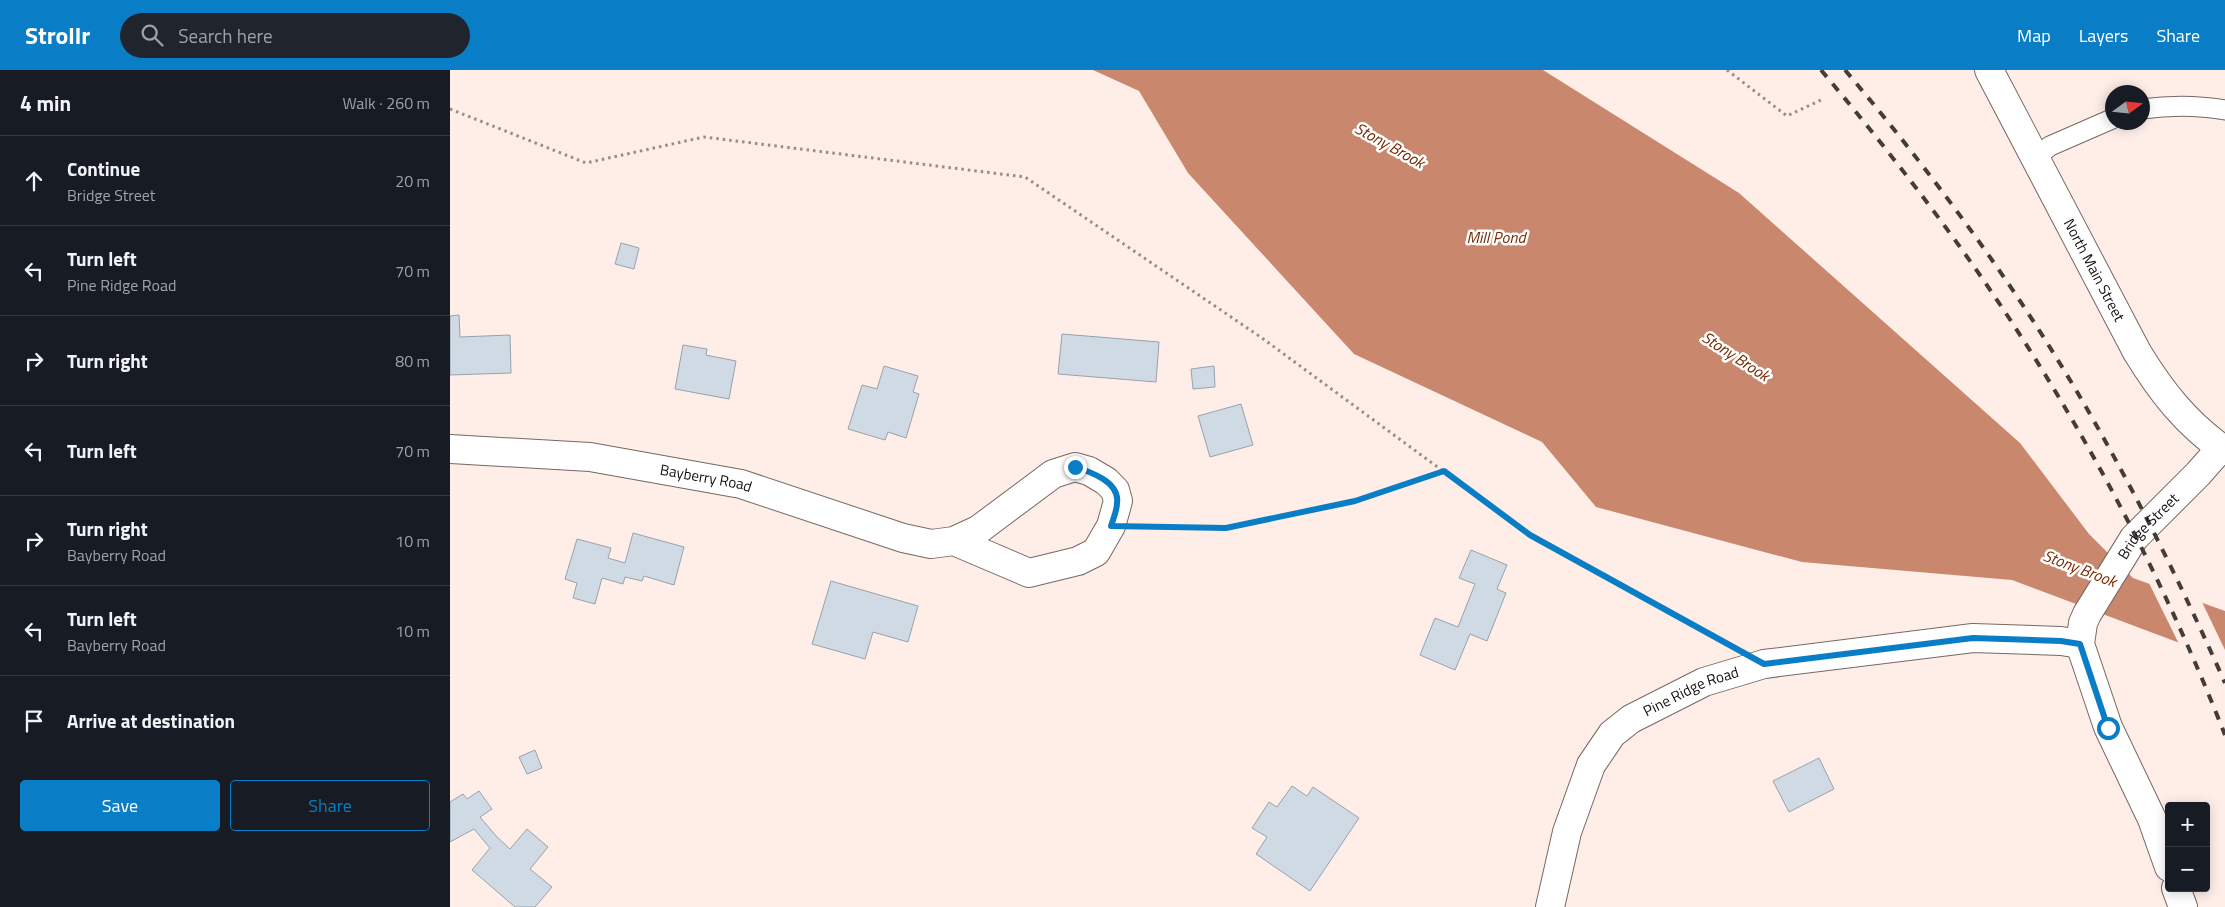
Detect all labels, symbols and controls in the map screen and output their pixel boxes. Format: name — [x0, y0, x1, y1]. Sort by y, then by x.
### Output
search box — [120, 13, 470, 58]
text: Strollr — [25, 17, 90, 53]
icon: search — [138, 21, 166, 49]
text: Search here — [178, 21, 273, 50]
text: Map — [2017, 22, 2051, 49]
text: Layers — [2079, 22, 2128, 49]
text: Share — [2156, 22, 2200, 49]
north arrow — [2105, 85, 2150, 130]
text: 4 min — [20, 87, 71, 119]
text: Walk · 260 m — [342, 91, 430, 115]
water label: Stony Brook — [1351, 116, 1431, 175]
text: Continue — [67, 154, 140, 183]
icon: ahead — [20, 167, 48, 195]
text: 20 m — [395, 169, 430, 193]
text: Bridge Street — [67, 183, 155, 207]
street label: North Main Street — [2058, 214, 2131, 326]
water label: Mill Pond — [1467, 225, 1527, 249]
text: Turn left — [67, 244, 137, 273]
icon: left — [20, 257, 48, 285]
text: 70 m — [395, 259, 430, 283]
text: Pine Ridge Road — [67, 273, 176, 297]
water label: Stony Brook — [1697, 325, 1776, 388]
text: Turn right — [67, 346, 148, 375]
icon: right — [20, 347, 48, 375]
text: 80 m — [395, 349, 430, 373]
text: Turn left — [67, 436, 137, 465]
icon: left — [20, 437, 48, 465]
text: 70 m — [395, 439, 430, 463]
route end — [1064, 456, 1087, 479]
street label: Bayberry Road — [658, 458, 755, 498]
street label: Bridge Street — [2111, 487, 2184, 564]
text: Turn right — [67, 514, 148, 543]
icon: right — [20, 527, 48, 555]
text: 10 m — [395, 529, 430, 553]
text: Bayberry Road — [67, 543, 166, 567]
water label: Stony Brook — [2040, 543, 2122, 594]
text: Turn left — [67, 604, 137, 633]
icon: left — [20, 617, 48, 645]
text: 10 m — [395, 619, 430, 643]
text: Bayberry Road — [67, 633, 166, 657]
street label: Pine Ridge Road — [1639, 660, 1741, 722]
text: Arrive at destination — [67, 706, 235, 735]
icon: arrive — [20, 707, 48, 735]
route start — [2097, 717, 2120, 740]
button: Save — [20, 780, 220, 831]
button: Share — [230, 780, 430, 831]
map controls — [2165, 802, 2210, 892]
button: + — [2165, 802, 2210, 847]
button: − — [2165, 847, 2210, 892]

